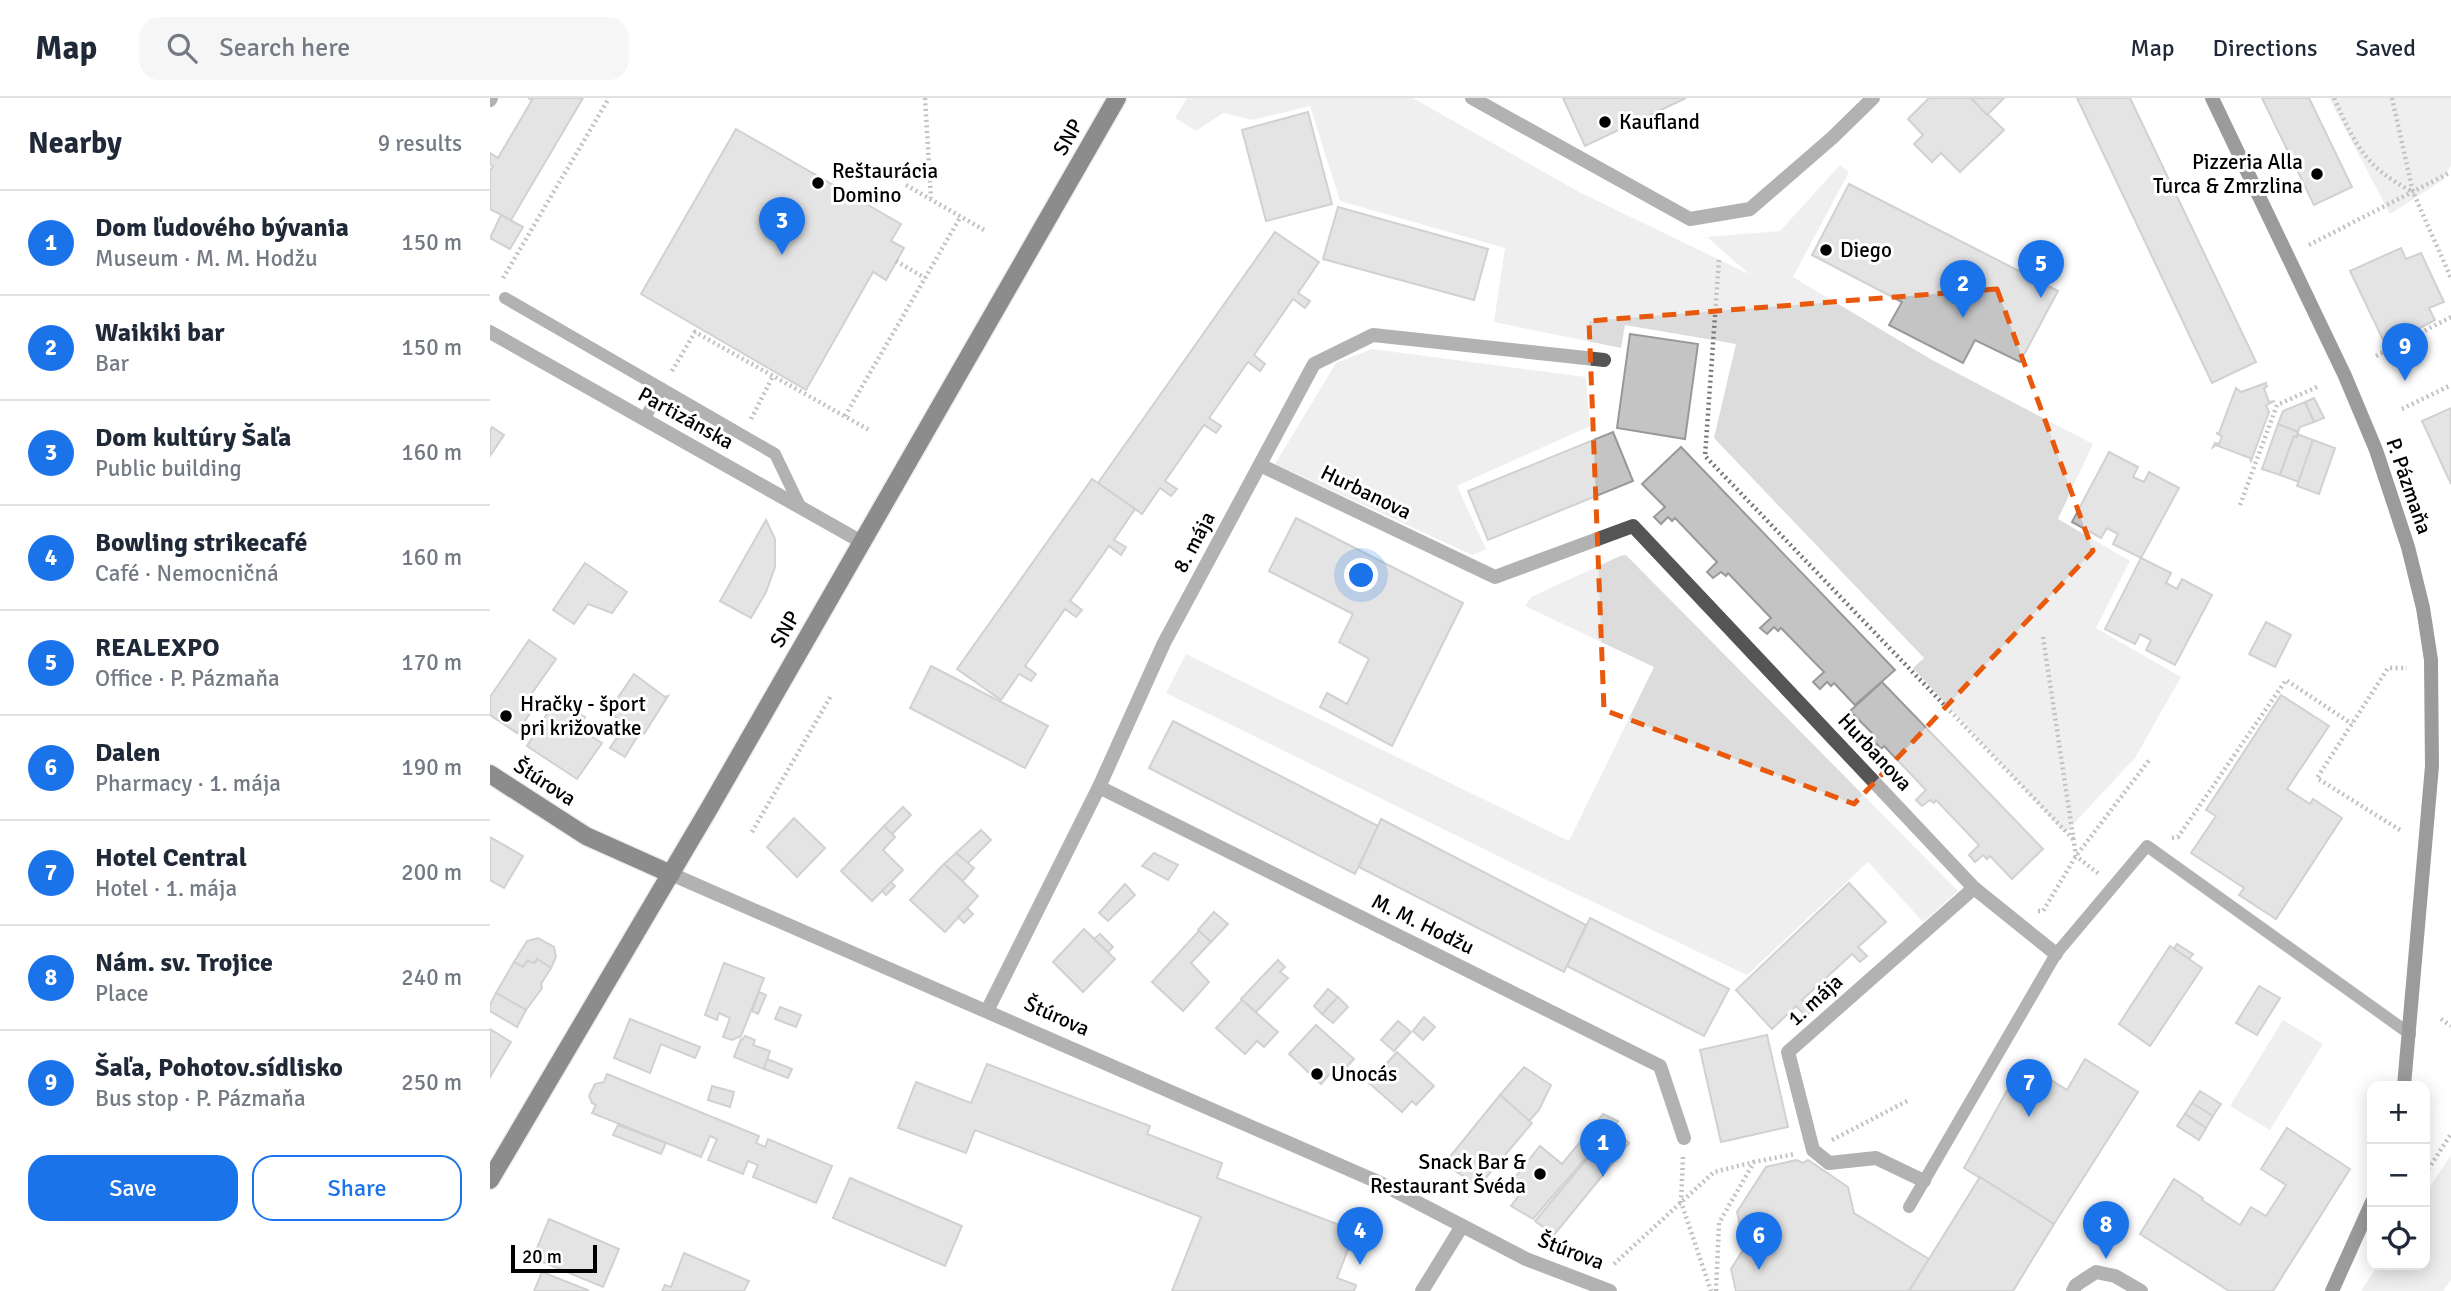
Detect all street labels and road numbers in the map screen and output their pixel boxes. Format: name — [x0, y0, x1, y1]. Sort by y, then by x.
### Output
street label: SNP — [1047, 114, 1089, 160]
street label: Partizánska — [634, 381, 738, 455]
street label: P. Pázmaňa — [2380, 434, 2438, 538]
street label: Hurbanova — [1317, 459, 1415, 525]
street label: 8. mája — [1167, 507, 1221, 577]
street label: SNP — [764, 606, 806, 652]
street label: Hurbanova — [1832, 707, 1918, 797]
street label: Štúrova — [509, 752, 581, 812]
street label: M. M. Hodžu — [1367, 888, 1479, 960]
street label: 1. mája — [1782, 968, 1848, 1032]
street label: Štúrova — [1020, 990, 1094, 1042]
street label: Štúrova — [1534, 1227, 1608, 1275]

